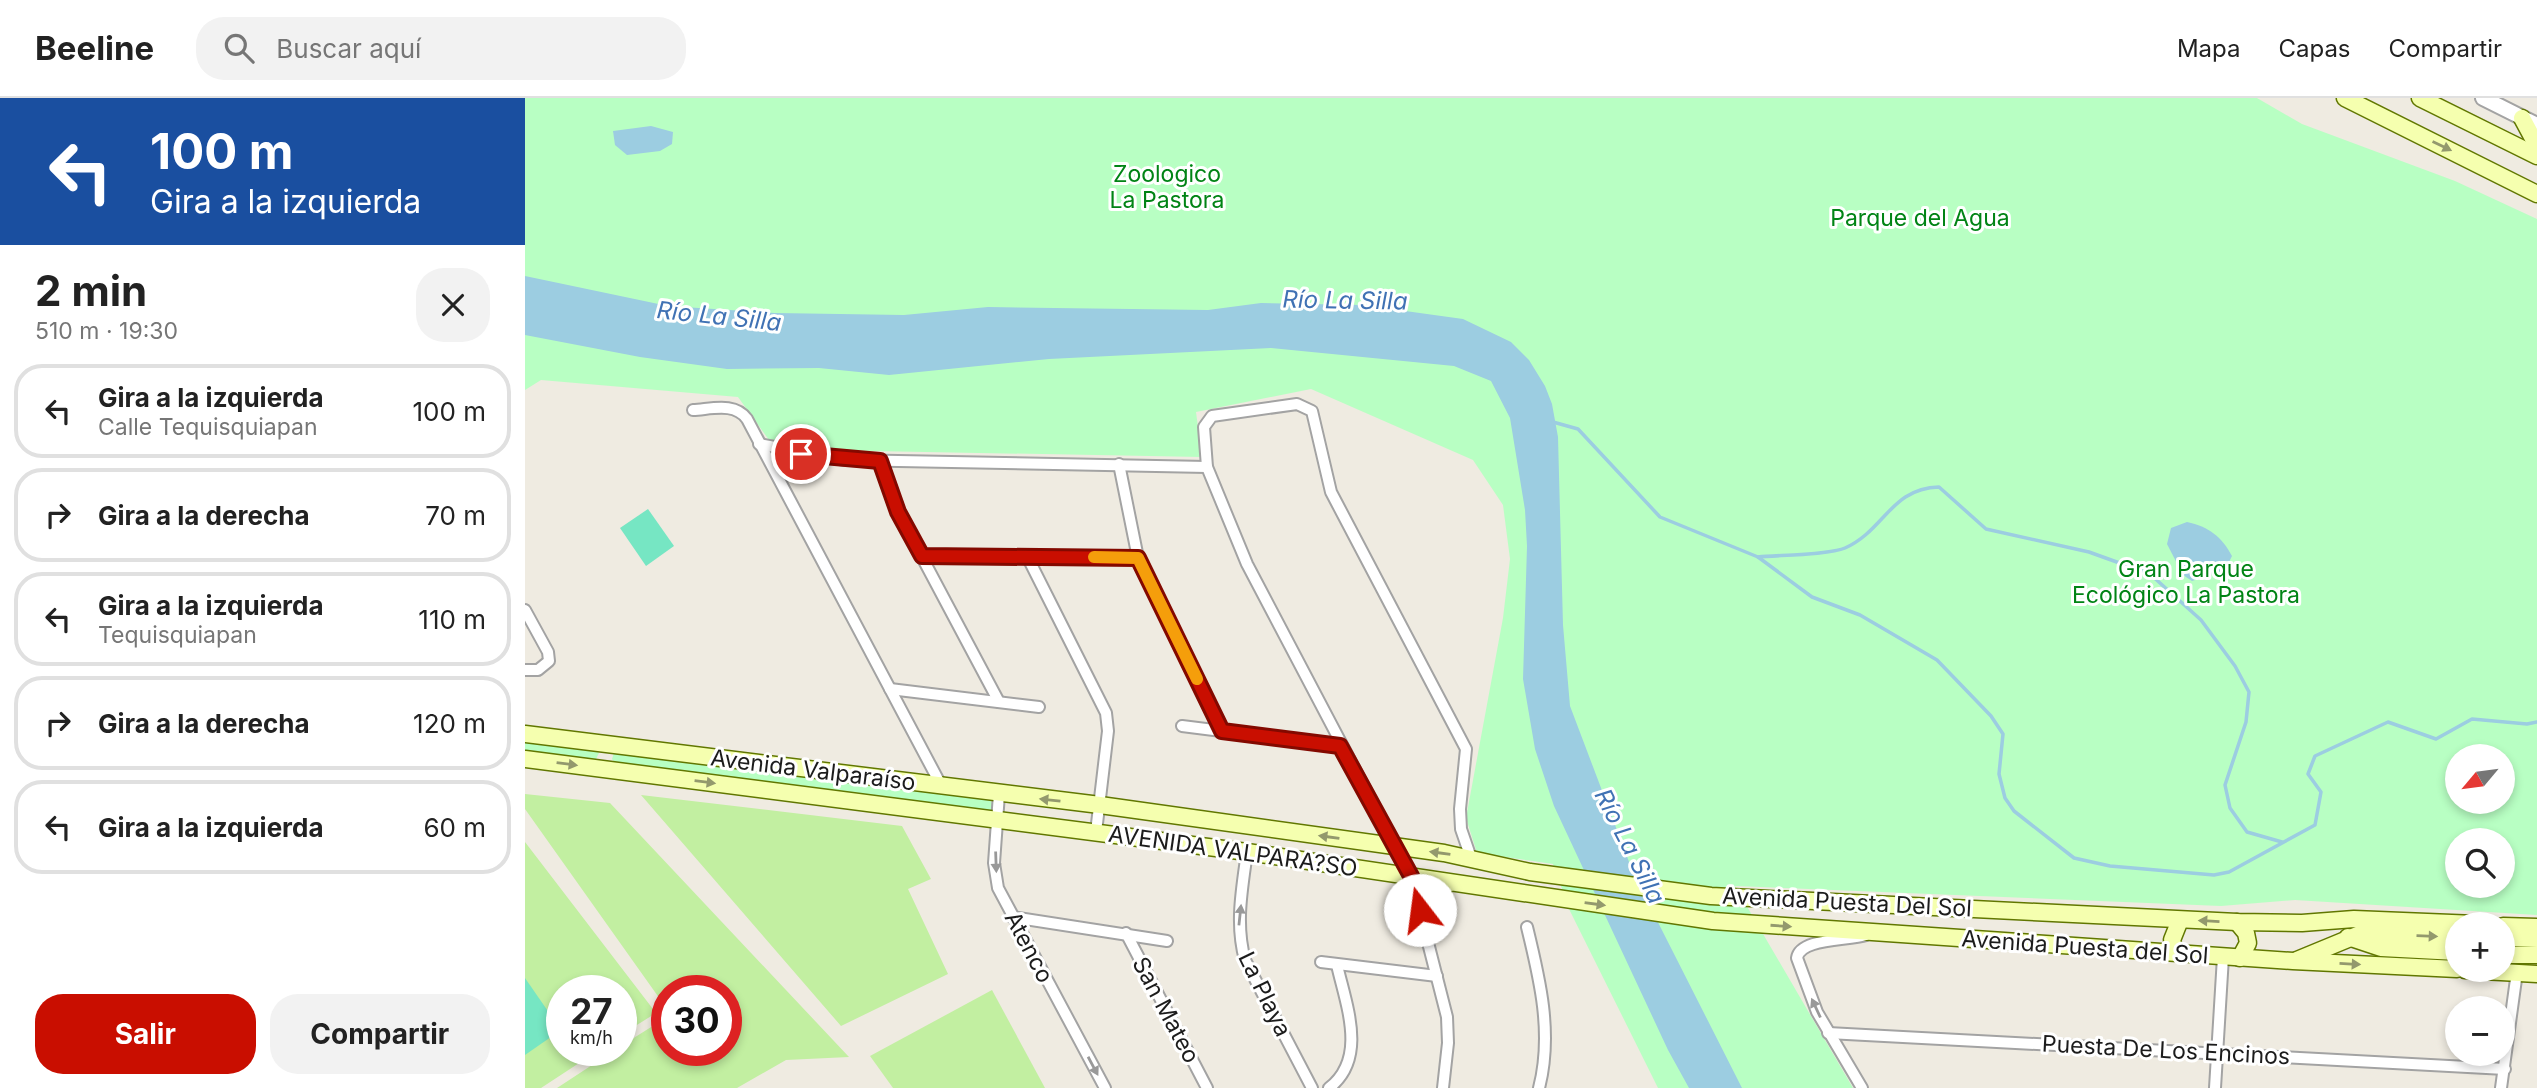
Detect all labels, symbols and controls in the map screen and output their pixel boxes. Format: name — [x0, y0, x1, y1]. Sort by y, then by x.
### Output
search box — [196, 17, 686, 80]
text: Beeline — [35, 28, 154, 68]
icon: search — [220, 29, 258, 67]
text: Buscar aquí — [276, 33, 421, 64]
text: Mapa — [2177, 34, 2240, 63]
text: Capas — [2278, 34, 2351, 63]
text: Compartir — [2389, 34, 2502, 63]
text: 100 m — [150, 122, 294, 181]
icon: left — [35, 126, 126, 217]
one-way arrow — [2432, 141, 2452, 152]
park label: Zoologico La Pastora — [1110, 160, 1224, 214]
text: Gira a la izquierda — [150, 182, 421, 221]
park label: Parque del Agua — [1830, 204, 2010, 232]
text: 2 min — [35, 265, 147, 316]
button: close — [416, 268, 490, 342]
water label: Río La Silla — [1282, 284, 1408, 316]
water label: Río La Silla — [655, 295, 783, 337]
text: 510 m · 19:30 — [35, 317, 178, 345]
text: Gira a la izquierda — [98, 382, 324, 413]
icon: left — [39, 392, 77, 430]
text: 100 m — [413, 396, 486, 427]
text: Calle Tequisquiapan — [98, 413, 318, 441]
pin — [771, 424, 831, 484]
icon: arrive — [782, 435, 820, 473]
icon: right — [39, 496, 77, 534]
text: Gira a la derecha — [98, 500, 310, 531]
text: 70 m — [425, 500, 486, 531]
park label: Gran Parque Ecológico La Pastora — [2072, 555, 2300, 609]
text: Gira a la izquierda — [98, 590, 324, 621]
icon: left — [39, 600, 77, 638]
text: 110 m — [418, 604, 486, 635]
text: Tequisquiapan — [98, 621, 257, 649]
icon: right — [39, 704, 77, 742]
text: Gira a la derecha — [98, 708, 310, 739]
text: 120 m — [413, 708, 486, 739]
street label: Avenida Valparaíso — [709, 744, 917, 796]
north arrow — [2445, 744, 2515, 814]
map controls — [2445, 744, 2515, 1066]
one-way arrow — [556, 759, 578, 770]
one-way arrow — [694, 777, 716, 788]
water label: Río La Silla — [1589, 784, 1671, 908]
one-way arrow — [1038, 794, 1060, 805]
icon: left — [39, 808, 77, 846]
text: Gira a la izquierda — [98, 812, 324, 843]
text: 60 m — [423, 812, 486, 843]
street label: AVENIDA VALPARA?SO — [1107, 820, 1359, 882]
button: search — [2445, 828, 2515, 898]
one-way arrow — [1317, 832, 1339, 843]
one-way arrow — [1429, 847, 1451, 858]
one-way arrow — [990, 852, 1001, 874]
position arrow — [1383, 873, 1457, 947]
street label: Avenida Puesta Del Sol — [1722, 881, 1972, 923]
one-way arrow — [1584, 899, 1606, 910]
one-way arrow — [1234, 903, 1245, 925]
street label: Atenco — [999, 907, 1059, 987]
button: + — [2445, 912, 2515, 982]
one-way arrow — [2198, 916, 2220, 927]
one-way arrow — [1770, 921, 1792, 932]
street label: Avenida Puesta del Sol — [1961, 924, 2209, 970]
one-way arrow — [2416, 930, 2438, 942]
street label: La Playa — [1232, 947, 1298, 1041]
street label: San Mateo — [1126, 952, 1206, 1068]
one-way arrow — [2339, 959, 2361, 970]
speed limit sign: 30 — [651, 975, 742, 1066]
text: 27 — [570, 990, 613, 1032]
button: Salir — [35, 994, 256, 1074]
button: Compartir — [270, 994, 490, 1074]
button: − — [2445, 996, 2515, 1066]
one-way arrow — [1810, 998, 1821, 1018]
text: km/h — [570, 1027, 613, 1048]
street label: Puesta De Los Encinos — [2041, 1030, 2291, 1070]
one-way arrow — [1087, 1056, 1099, 1076]

